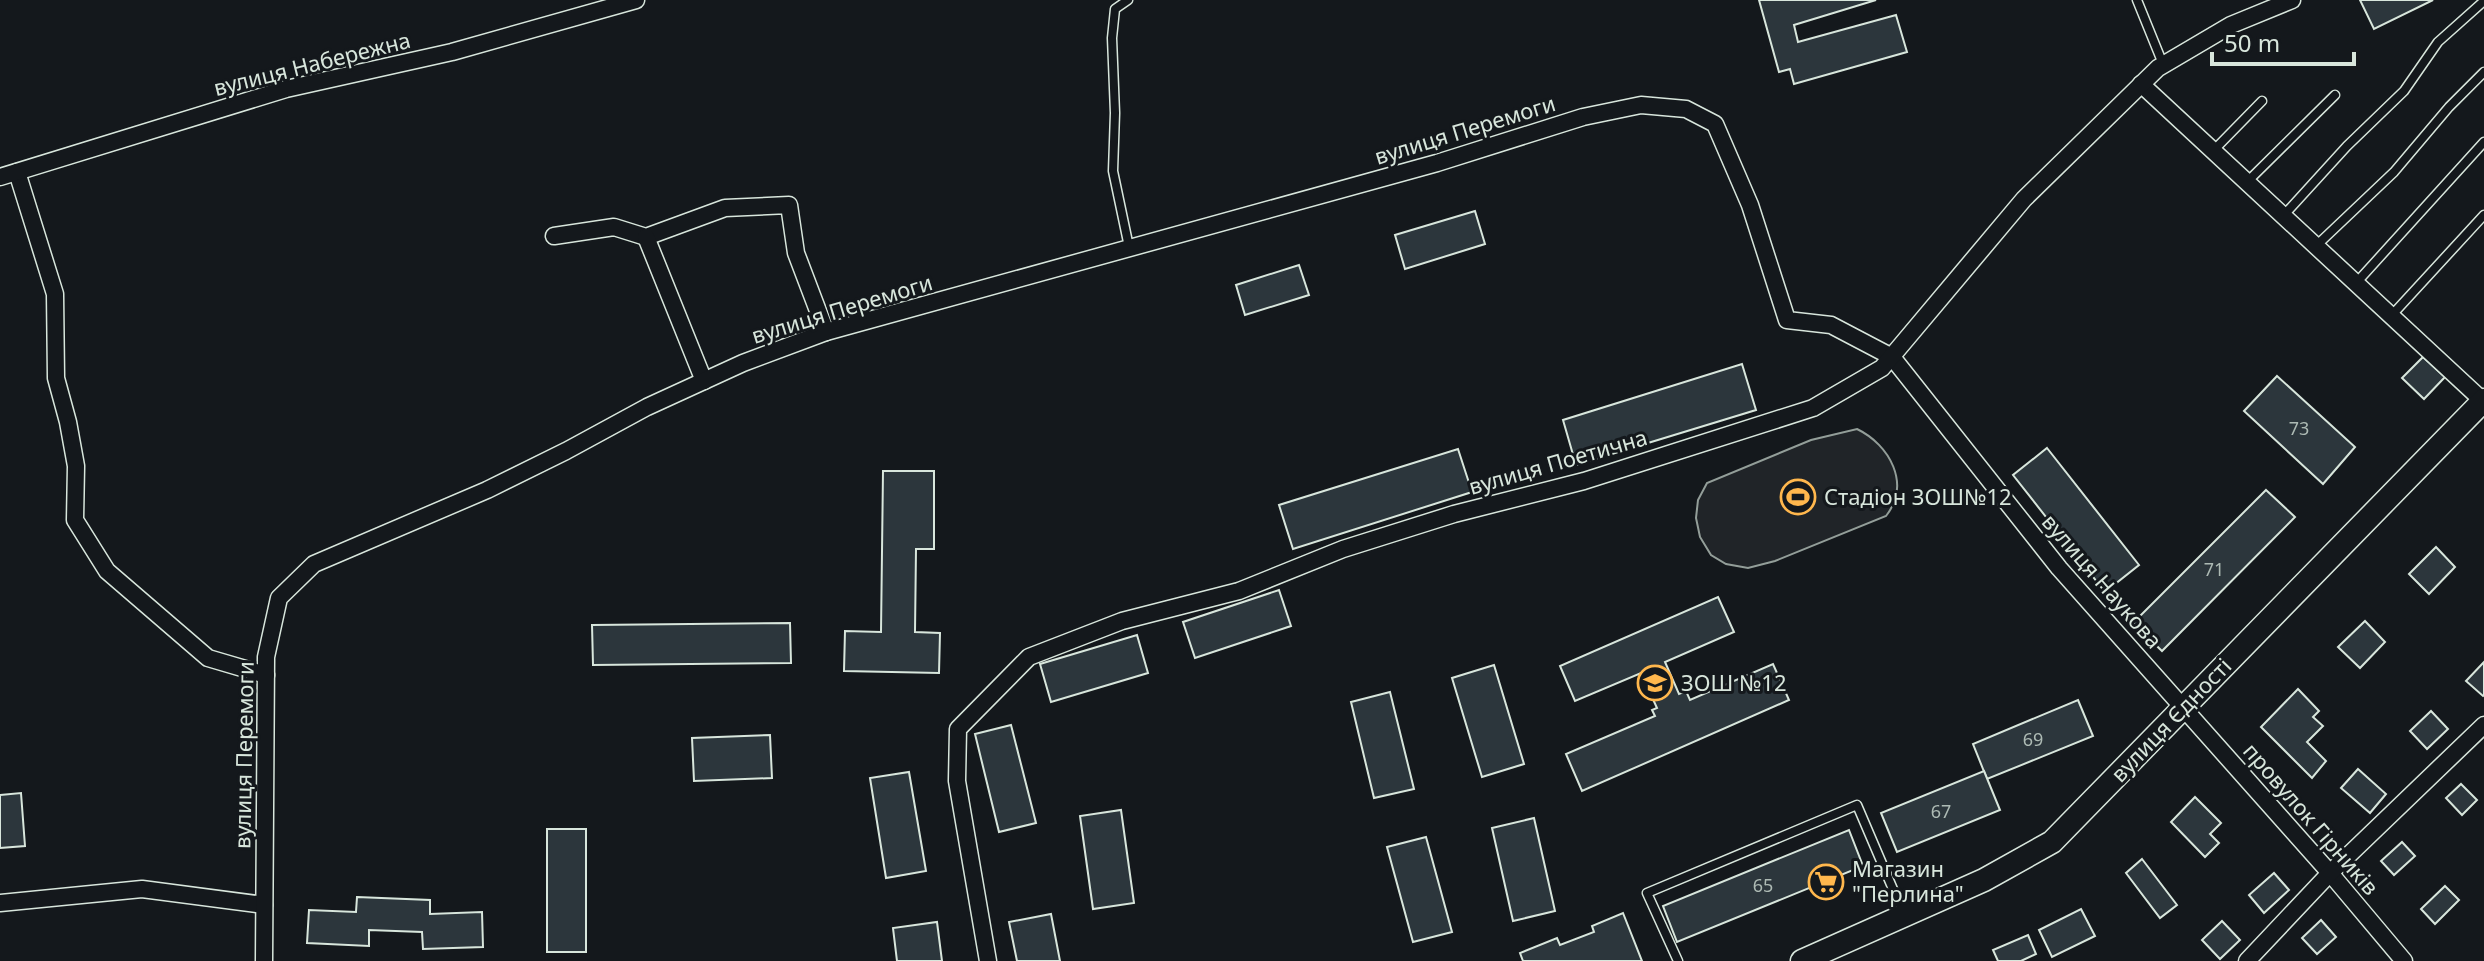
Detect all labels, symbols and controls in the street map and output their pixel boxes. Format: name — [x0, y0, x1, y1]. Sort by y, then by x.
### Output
scale bar — [2212, 16, 2354, 66]
street label: вулиця Набережна — [210, 24, 413, 102]
text: 50 m — [2224, 26, 2280, 59]
street label: вулиця Перемоги — [1371, 87, 1559, 171]
street label: вулиця Перемоги — [748, 266, 936, 350]
house number: 73 — [2289, 416, 2309, 440]
street label: вулиця Поетична — [1465, 421, 1651, 501]
sports icon: Стадіон ЗОШ№12 — [1779, 478, 1817, 516]
place label: Стадіон ЗОШ№12 — [1824, 481, 2012, 511]
street label: вулиця Наукова — [2036, 507, 2170, 654]
house number: 71 — [2204, 557, 2224, 581]
street label: вулиця Єдності — [2103, 651, 2237, 788]
street label: вулиця Перемоги — [226, 661, 260, 849]
school or university icon: ЗОШ №12 — [1636, 664, 1674, 702]
place label: ЗОШ №12 — [1681, 667, 1787, 697]
house number: 69 — [2023, 727, 2043, 751]
street label: провулок Гірників — [2237, 736, 2386, 901]
house number: 67 — [1931, 799, 1951, 823]
place label: Магазин "Перлина" — [1852, 853, 1964, 908]
supermarket icon: Магазин "Перлина" — [1807, 863, 1845, 901]
house number: 65 — [1753, 873, 1773, 897]

